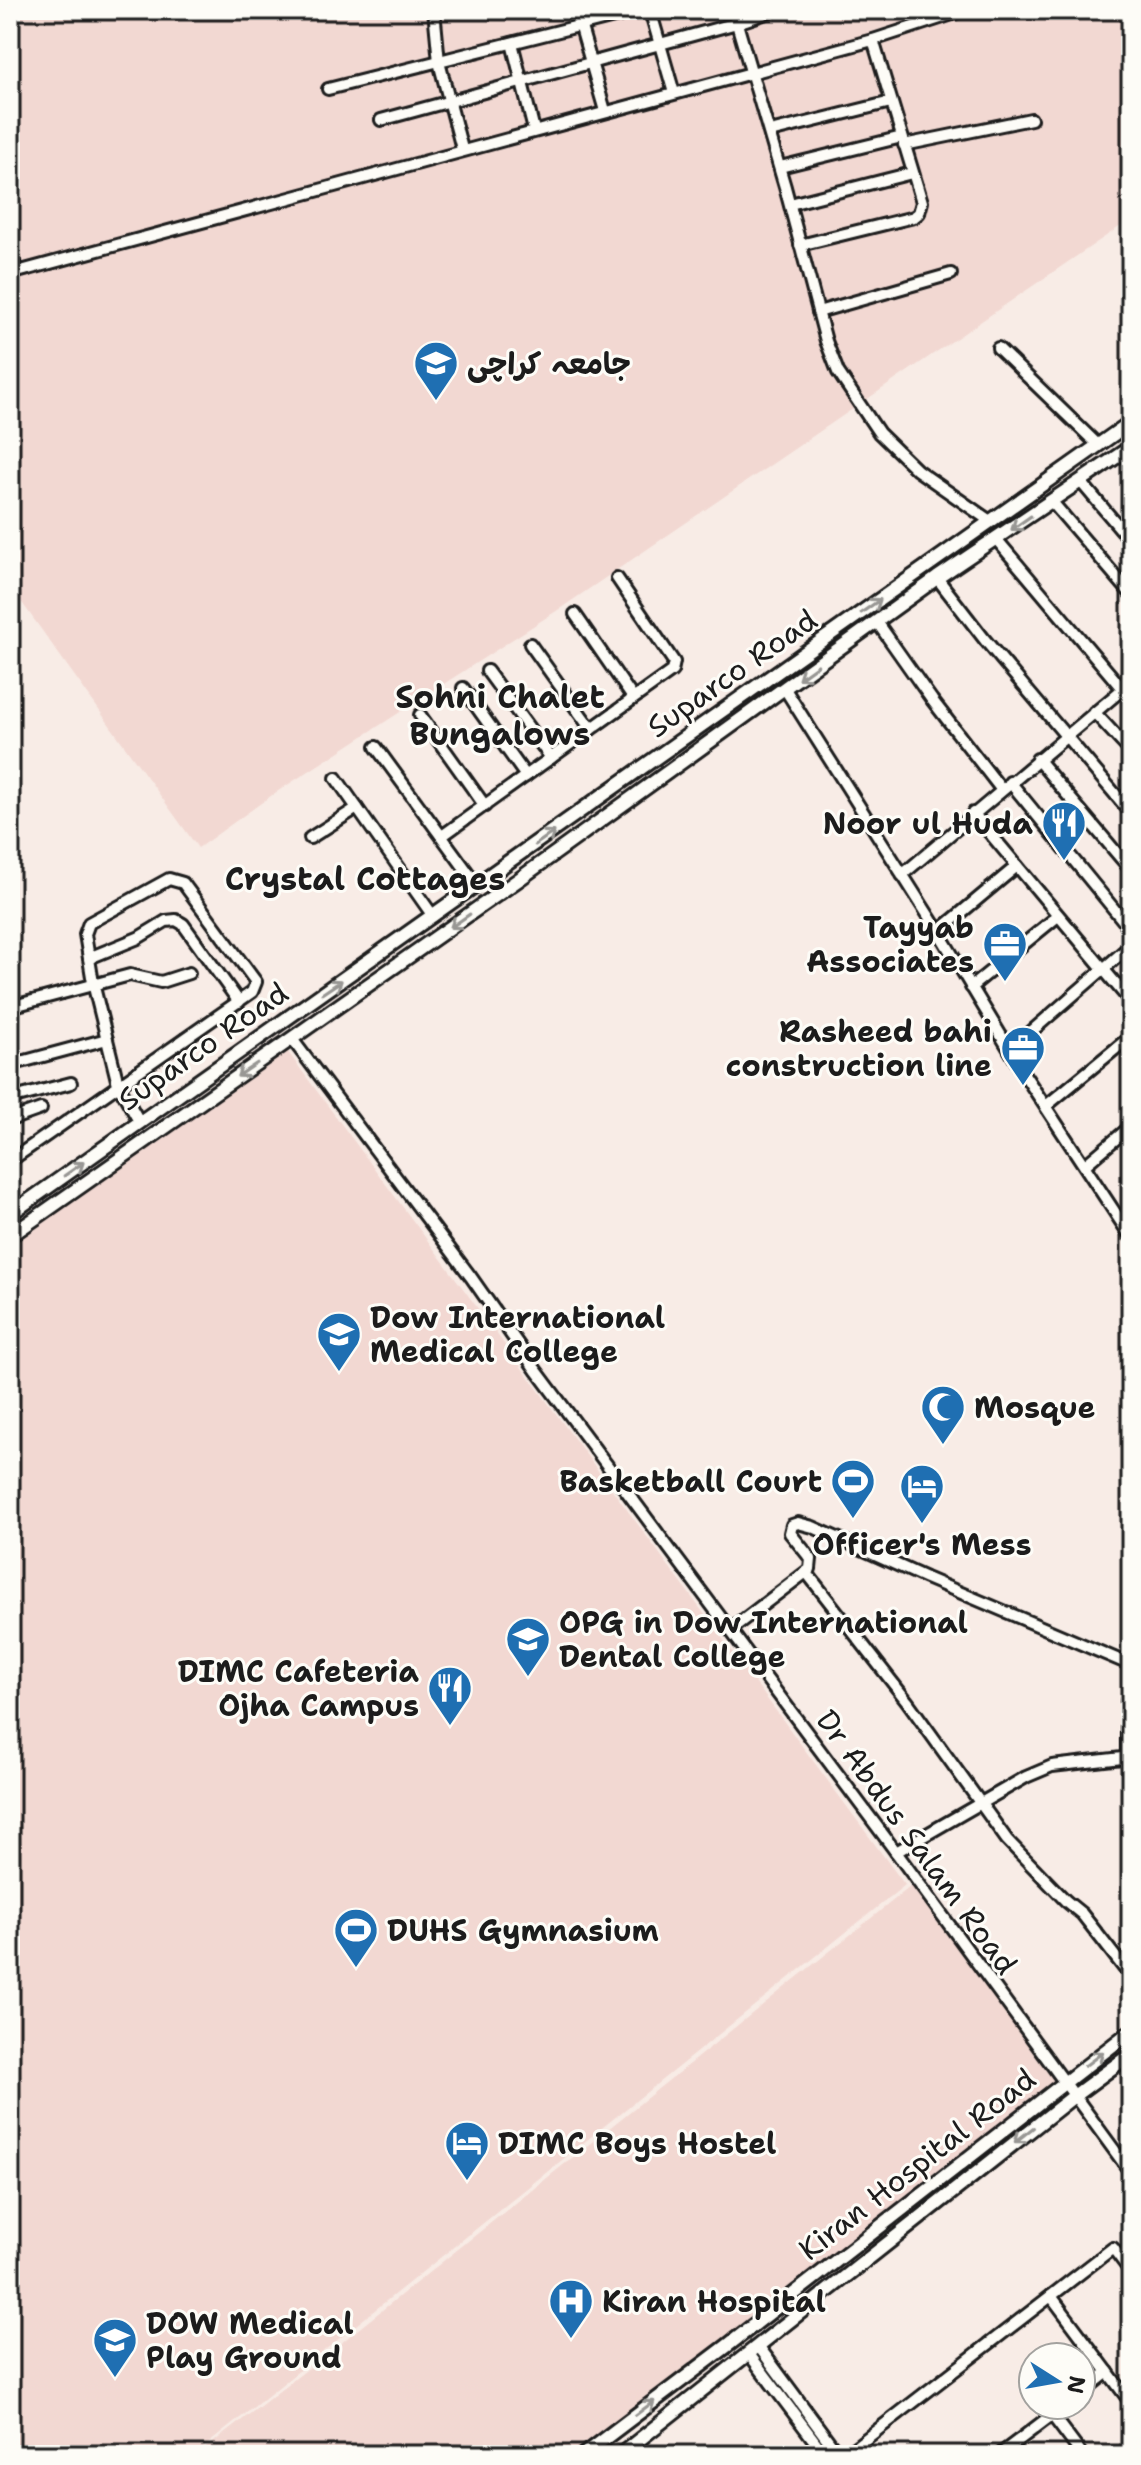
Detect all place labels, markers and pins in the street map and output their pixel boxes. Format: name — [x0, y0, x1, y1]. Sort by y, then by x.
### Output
school or university icon: جامعہ کراچی — [412, 339, 460, 402]
place label: جامعہ کراچی — [467, 343, 631, 384]
restaurant icon: Noor ul Huda — [1040, 799, 1088, 862]
place label: Noor ul Huda — [823, 803, 1034, 844]
place label: Tayyab Associates — [806, 907, 974, 982]
office icon: Tayyab Associates — [981, 920, 1029, 983]
place label: Rasheed bahi construction line — [726, 1011, 992, 1086]
office icon: Rasheed bahi construction line — [999, 1024, 1047, 1087]
place label: Dow International Medical College — [370, 1297, 665, 1372]
school or university icon: Dow International Medical College — [315, 1310, 363, 1373]
mosque icon: Mosque — [919, 1383, 967, 1446]
place label: Mosque — [974, 1387, 1096, 1428]
sports icon: Basketball Court — [829, 1457, 877, 1520]
place label: Basketball Court — [559, 1461, 822, 1502]
hotel icon: Officer's Mess — [898, 1462, 946, 1525]
place label: Officer's Mess — [812, 1524, 1032, 1565]
place label: OPG in Dow International Dental College — [559, 1602, 968, 1677]
school or university icon: OPG in Dow International Dental College — [504, 1615, 552, 1678]
place label: DIMC Cafeteria Ojha Campus — [178, 1651, 420, 1726]
restaurant icon: DIMC Cafeteria Ojha Campus — [426, 1664, 474, 1727]
sports icon: DUHS Gymnasium — [332, 1906, 380, 1969]
place label: DUHS Gymnasium — [387, 1910, 659, 1951]
hotel icon: DIMC Boys Hostel — [443, 2119, 491, 2182]
place label: DIMC Boys Hostel — [498, 2123, 776, 2164]
hospital icon: Kiran Hospital — [547, 2277, 595, 2340]
place label: Kiran Hospital — [602, 2281, 826, 2322]
place label: DOW Medical Play Ground — [146, 2303, 354, 2378]
school or university icon: DOW Medical Play Ground — [91, 2316, 139, 2379]

